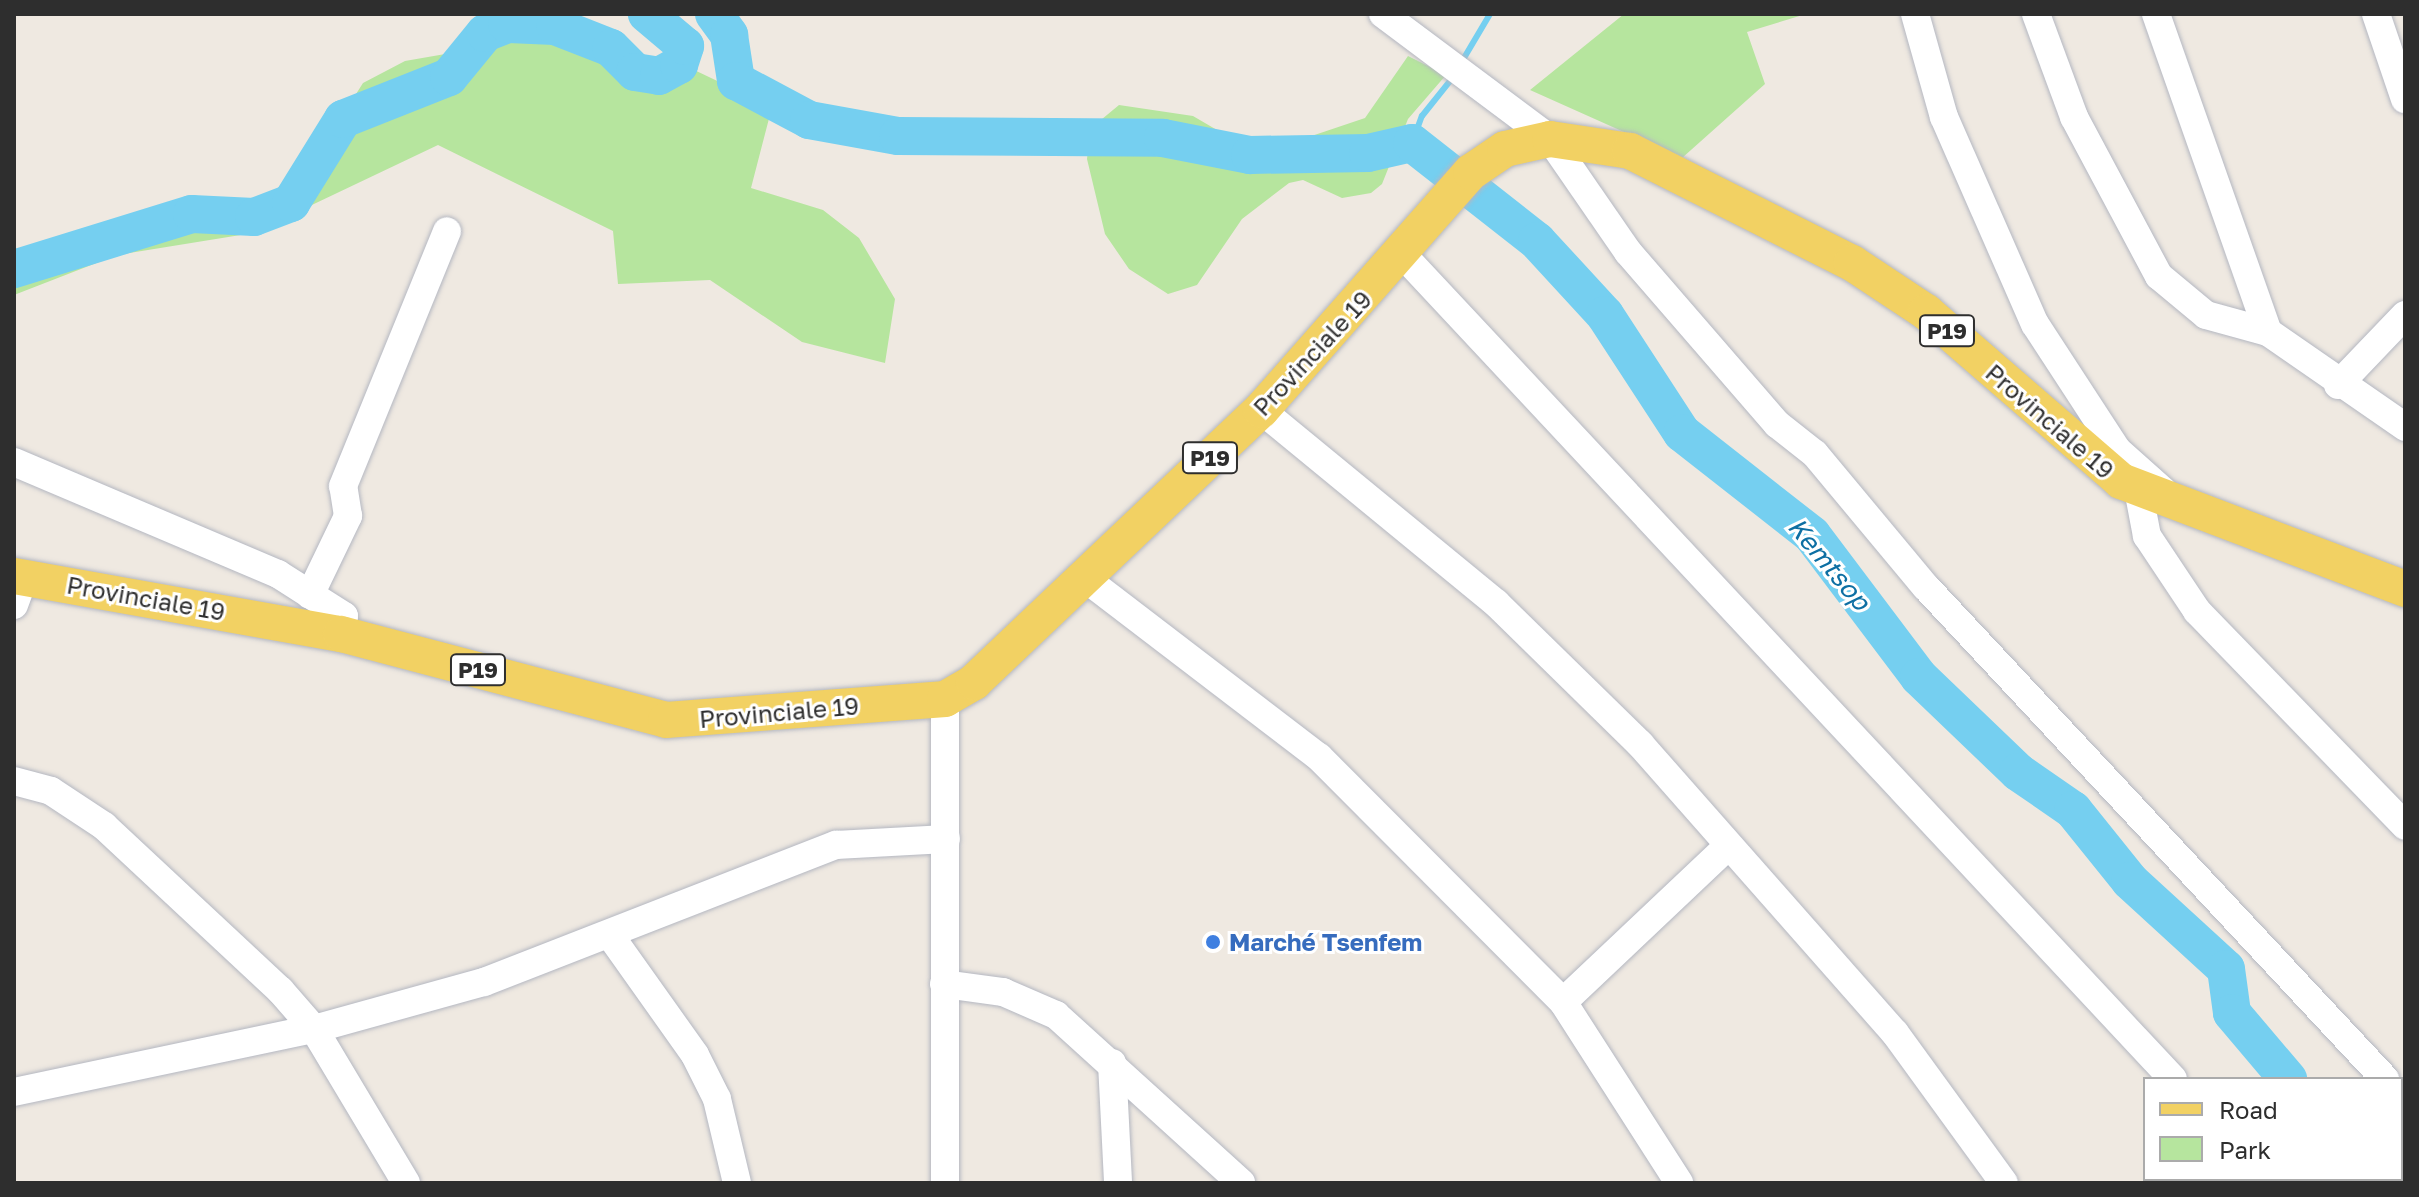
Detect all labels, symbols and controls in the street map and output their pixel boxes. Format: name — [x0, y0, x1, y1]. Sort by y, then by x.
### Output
street label: Provinciale 19 — [1247, 285, 1377, 421]
road number: P19 — [1917, 313, 1977, 349]
street label: Provinciale 19 — [1980, 358, 2120, 484]
road number: P19 — [1180, 440, 1240, 476]
water label: Kemtsop — [1781, 511, 1877, 617]
street label: Provinciale 19 — [65, 570, 227, 626]
road number: P19 — [448, 652, 508, 688]
street label: Provinciale 19 — [698, 691, 860, 733]
place label: Marché Tsenfem — [1229, 928, 1422, 956]
marker: Marché Tsenfem — [1204, 933, 1222, 951]
legend — [2143, 1077, 2403, 1181]
text: Road — [2219, 1095, 2278, 1124]
text: Park — [2219, 1135, 2271, 1164]

